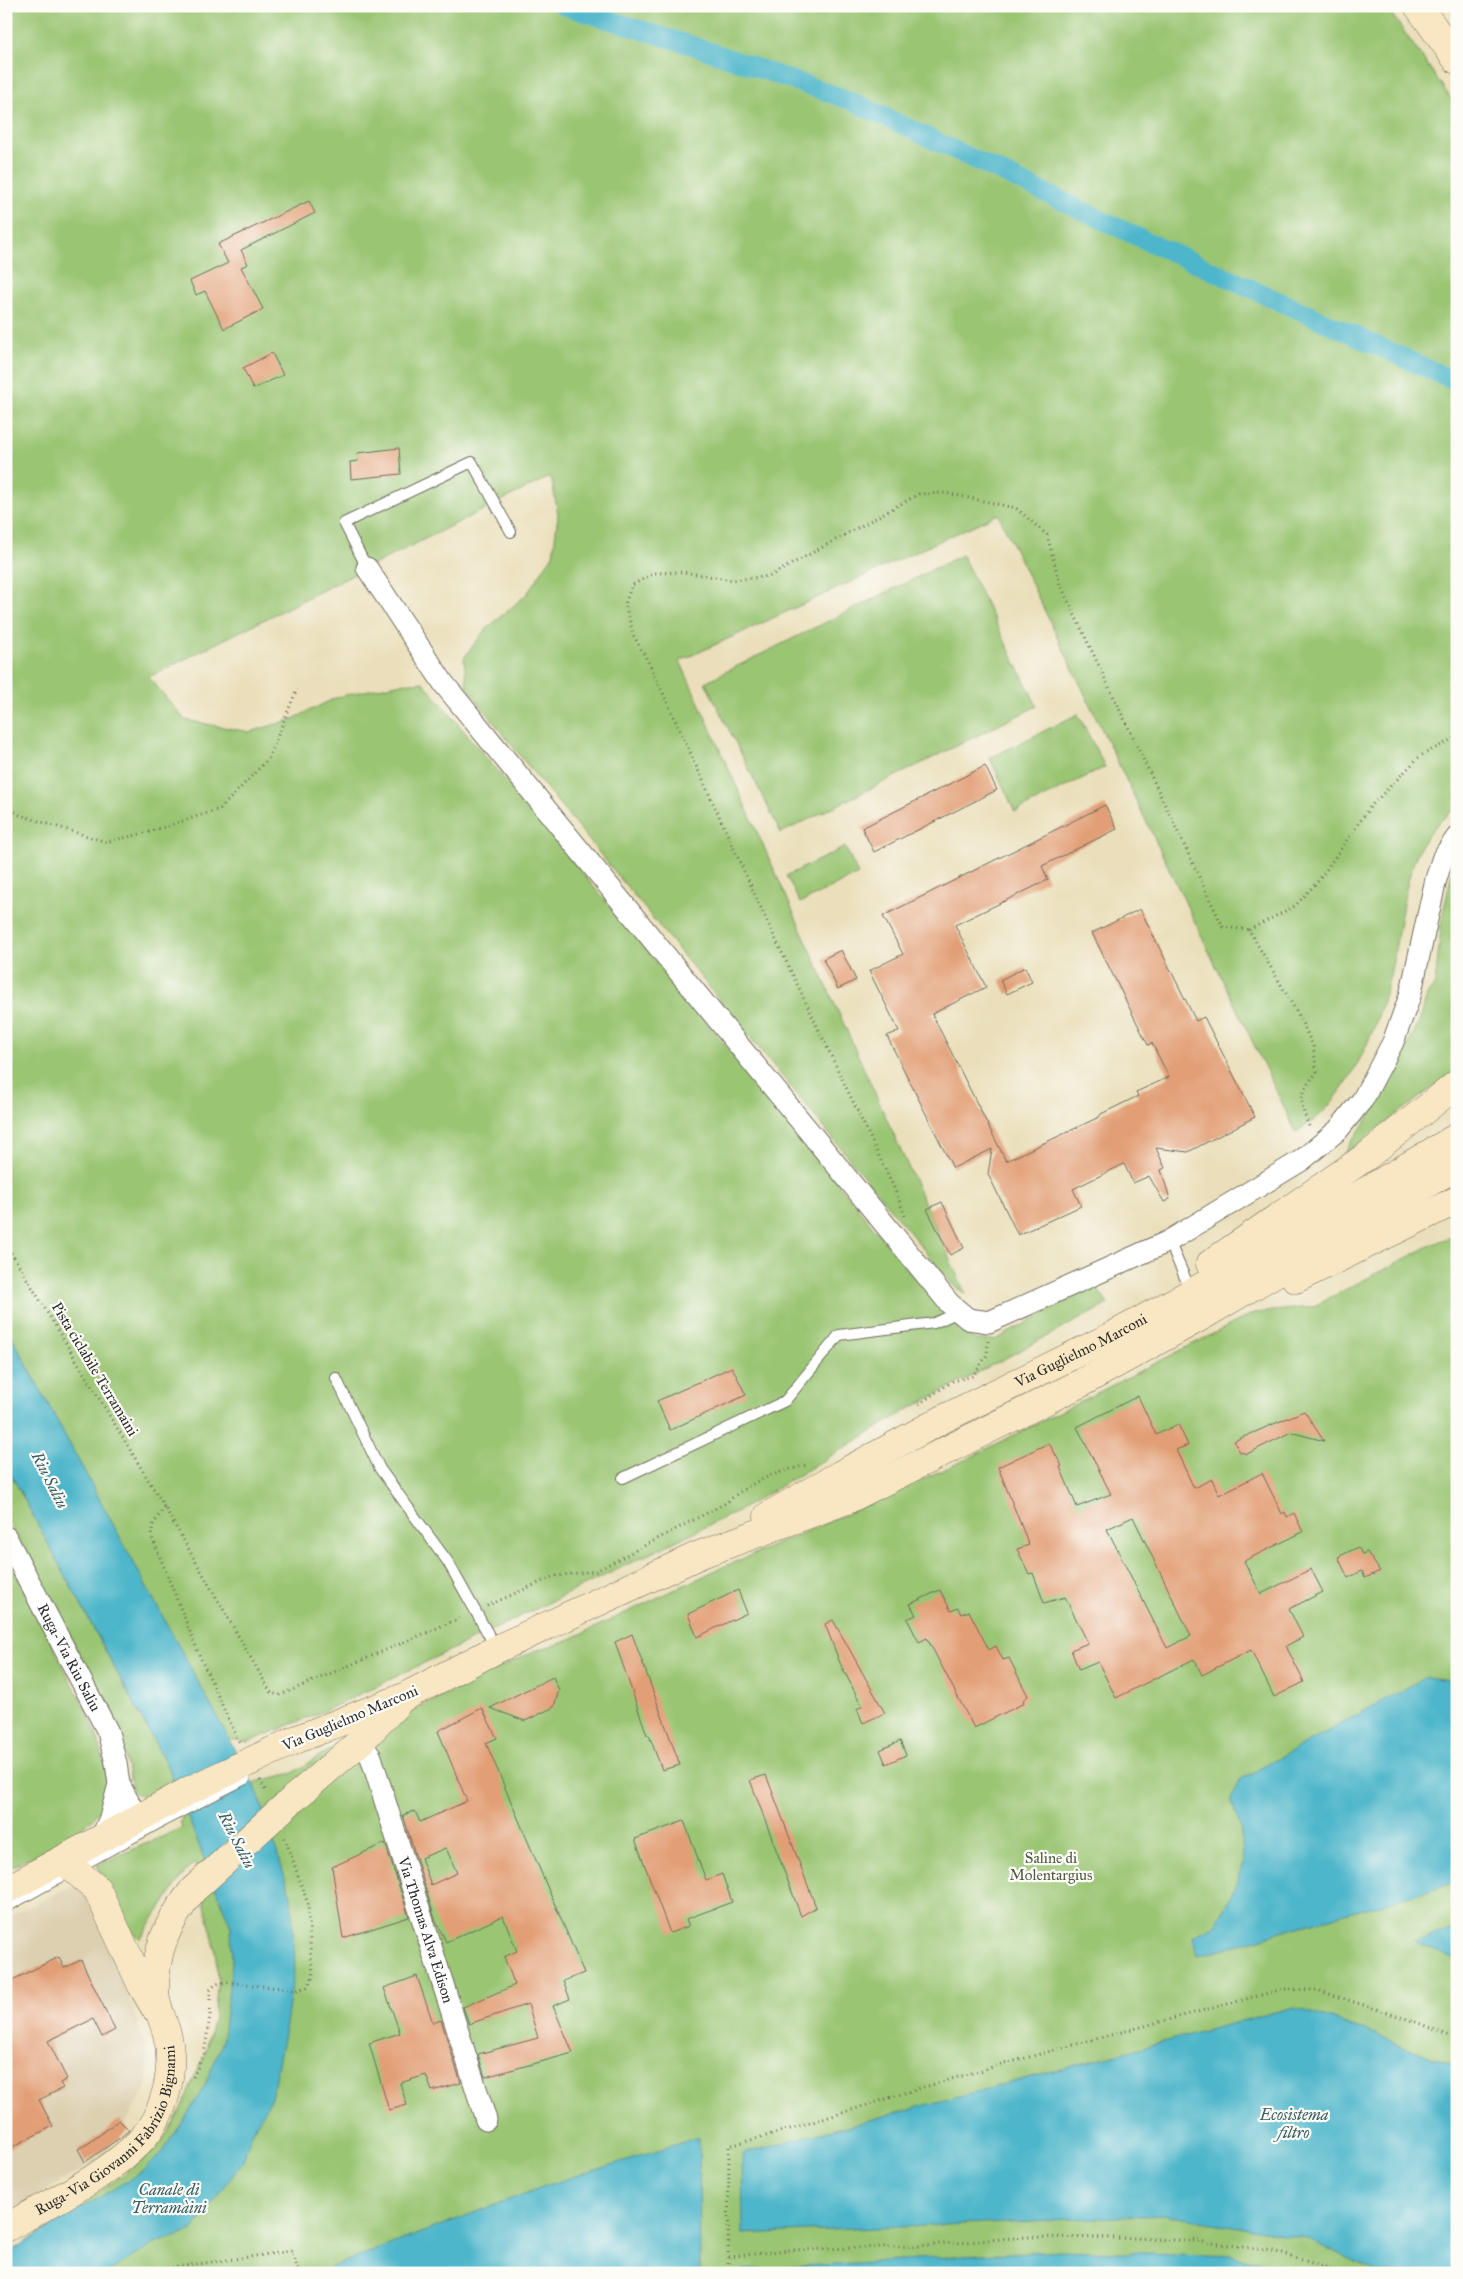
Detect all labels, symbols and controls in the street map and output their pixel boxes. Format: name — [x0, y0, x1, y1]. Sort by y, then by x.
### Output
street label: Pista ciclabile Terramaini — [48, 1299, 142, 1439]
street label: Via Guglielmo Marconi — [1011, 1310, 1150, 1392]
water label: Riu Saliu — [27, 1448, 72, 1512]
street label: Ruga-Via Riu Saliu — [33, 1601, 105, 1714]
street label: Via Guglielmo Marconi — [279, 1681, 421, 1755]
water label: Riu Saliu — [214, 1808, 259, 1872]
park label: Saline di Molentargius — [1010, 1849, 1092, 1884]
street label: Via Thomas Alva Edison — [394, 1854, 457, 2005]
street label: Ruga-Via Giovanni Fabrizio Bignami — [32, 2044, 179, 2219]
water label: Ecosistema filtro — [1259, 2105, 1329, 2142]
water label: Canale di Terramàini — [131, 2180, 207, 2217]

